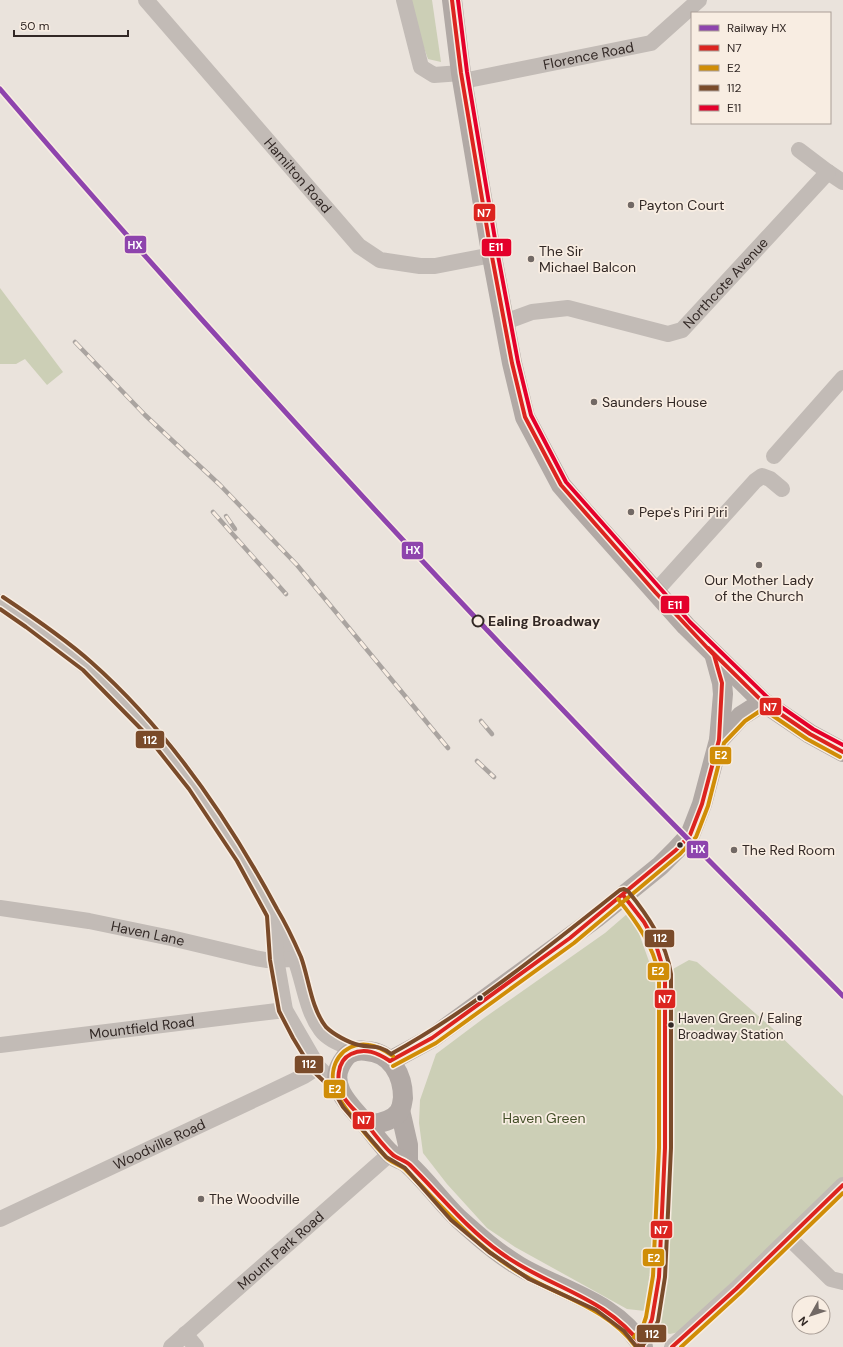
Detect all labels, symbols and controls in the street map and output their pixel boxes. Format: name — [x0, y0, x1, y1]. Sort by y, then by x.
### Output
scale bar — [14, 12, 128, 38]
legend — [691, 12, 831, 124]
text: 50 m — [20, 18, 49, 34]
text: Railway HX — [727, 20, 787, 36]
street label: Florence Road — [541, 38, 635, 74]
text: N7 — [727, 40, 742, 56]
text: E2 — [727, 60, 741, 76]
text: 112 — [727, 80, 741, 96]
text: E11 — [727, 100, 741, 116]
street label: Hamilton Road — [260, 134, 335, 217]
place label: Payton Court — [639, 196, 724, 214]
marker: Payton Court — [626, 200, 636, 210]
line badge: N7 — [473, 203, 496, 222]
text: N7 — [477, 206, 491, 220]
street label: Northcote Avenue — [679, 234, 772, 332]
line badge: HX — [124, 235, 147, 254]
text: HX — [127, 238, 143, 252]
line badge: E11 — [481, 238, 512, 257]
text: E11 — [489, 240, 503, 254]
place label: The Sir Michael Balcon — [539, 242, 636, 276]
marker: The Sir Michael Balcon — [526, 254, 536, 264]
place label: Saunders House — [602, 393, 707, 411]
marker: Saunders House — [589, 397, 599, 407]
place label: Pepe's Piri Piri — [639, 503, 728, 521]
marker: Pepe's Piri Piri — [626, 507, 636, 517]
line badge: HX — [401, 541, 424, 560]
text: HX — [405, 543, 421, 557]
marker: Our Mother Lady of the Church — [754, 560, 764, 570]
place label: Our Mother Lady of the Church — [704, 571, 814, 605]
line badge: E11 — [660, 595, 690, 614]
text: E11 — [668, 598, 682, 612]
place label: Ealing Broadway — [488, 612, 601, 630]
marker: Ealing Broadway — [471, 614, 485, 628]
line badge: N7 — [759, 697, 782, 716]
text: N7 — [763, 700, 777, 714]
line badge: 112 — [135, 730, 165, 749]
text: 112 — [143, 733, 157, 747]
line badge: E2 — [709, 746, 732, 765]
text: E2 — [715, 748, 727, 762]
unlabelled marker — [675, 840, 685, 850]
line badge: HX — [686, 840, 709, 859]
place label: The Red Room — [742, 841, 835, 859]
text: HX — [690, 842, 706, 856]
marker: The Red Room — [729, 845, 739, 855]
street label: Haven Lane — [109, 917, 186, 950]
line badge: 112 — [644, 929, 675, 948]
text: 112 — [653, 931, 667, 945]
line badge: E2 — [647, 962, 670, 981]
text: E2 — [652, 964, 664, 978]
line badge: N7 — [654, 989, 676, 1009]
text: N7 — [658, 992, 672, 1006]
unlabelled marker — [475, 993, 485, 1003]
place label: Haven Green / Ealing Broadway Station — [678, 1010, 802, 1043]
street label: Mountfield Road — [88, 1012, 196, 1043]
marker: Haven Green / Ealing Broadway Station — [666, 1020, 676, 1030]
line badge: 112 — [294, 1055, 324, 1074]
text: 112 — [302, 1057, 316, 1071]
line badge: E2 — [323, 1079, 346, 1099]
text: E2 — [329, 1082, 341, 1096]
park label: Haven Green — [502, 1109, 586, 1127]
line badge: N7 — [352, 1111, 375, 1130]
text: N7 — [357, 1113, 371, 1127]
street label: Woodville Road — [110, 1115, 208, 1174]
place label: The Woodville — [209, 1190, 300, 1208]
marker: The Woodville — [196, 1194, 206, 1204]
street label: Mount Park Road — [234, 1207, 328, 1293]
line badge: N7 — [650, 1220, 673, 1239]
text: N7 — [654, 1223, 668, 1237]
line badge: E2 — [642, 1248, 665, 1267]
text: E2 — [648, 1251, 660, 1265]
north arrow — [791, 1295, 831, 1335]
text: N — [795, 1314, 811, 1329]
line badge: 112 — [636, 1324, 667, 1343]
text: 112 — [645, 1327, 659, 1341]

